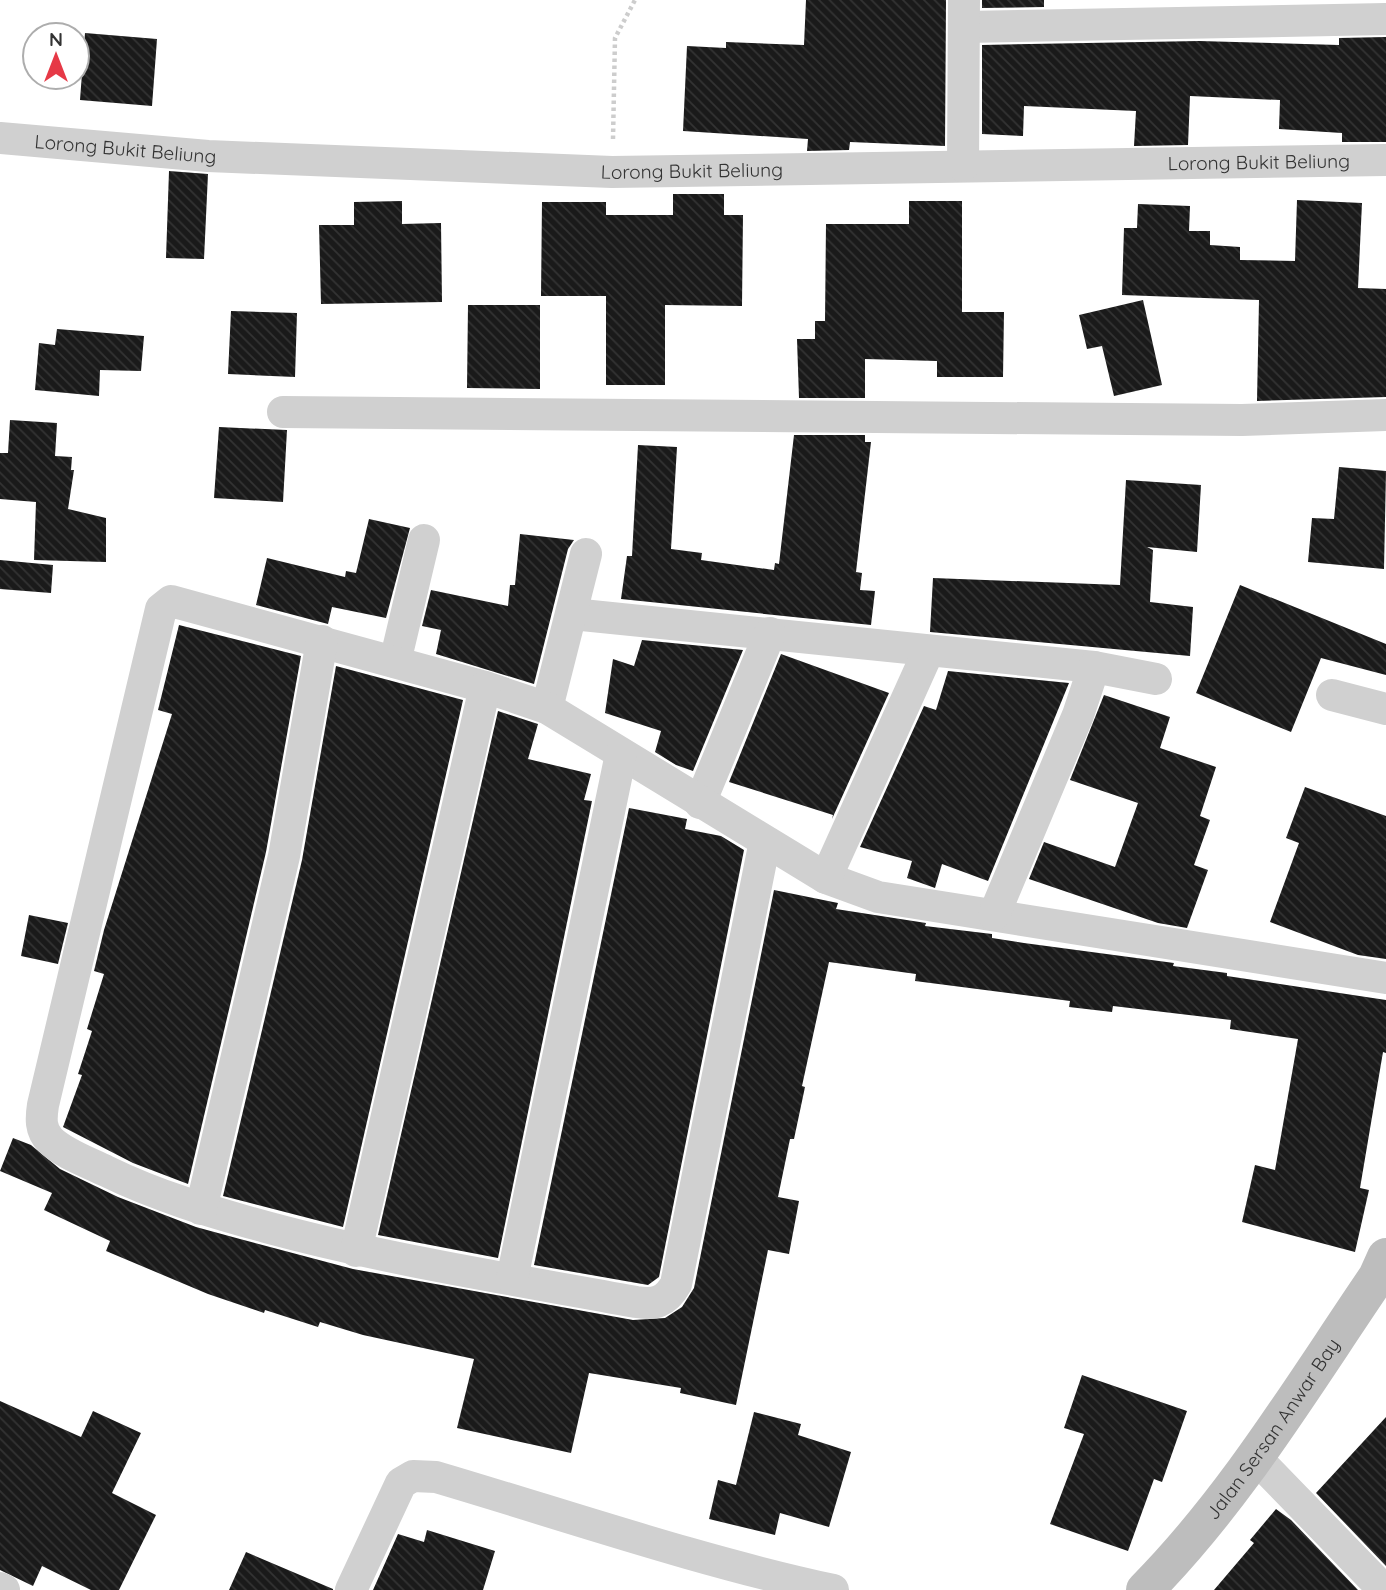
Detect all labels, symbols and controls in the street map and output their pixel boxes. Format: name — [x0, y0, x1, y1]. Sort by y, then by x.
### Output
north arrow — [21, 21, 91, 91]
text: N — [49, 27, 63, 51]
street label: Lorong Bukit Beliung — [34, 129, 217, 168]
street label: Lorong Bukit Beliung — [1167, 149, 1350, 175]
street label: Lorong Bukit Beliung — [600, 157, 783, 184]
street label: Jalan Sersan Anwar Bay — [1200, 1333, 1345, 1524]

